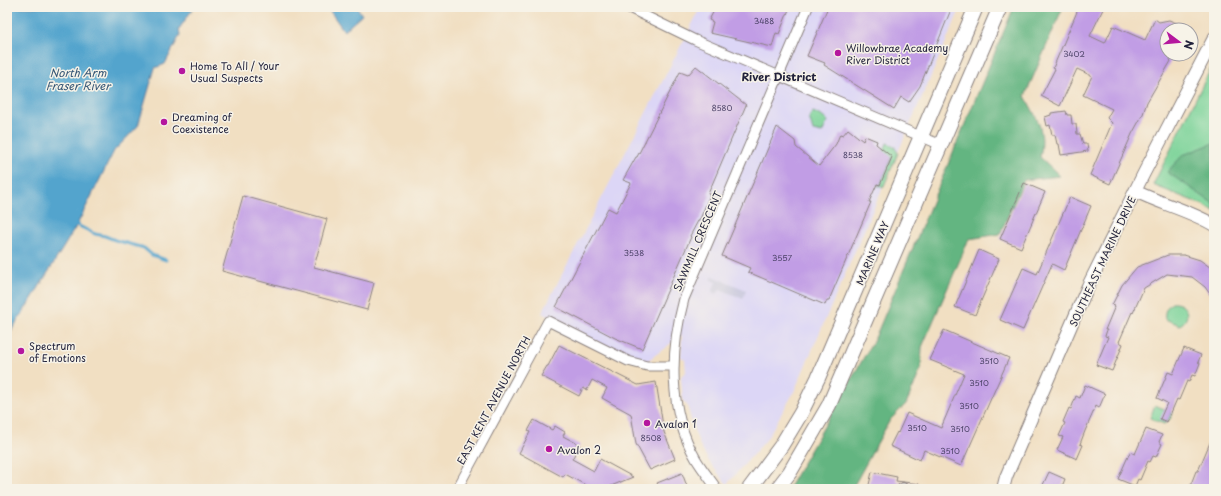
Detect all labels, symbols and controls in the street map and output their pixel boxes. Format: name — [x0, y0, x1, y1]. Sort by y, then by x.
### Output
house number: 3488 — [754, 15, 774, 27]
north arrow — [1159, 22, 1199, 62]
text: N — [1180, 38, 1198, 52]
place label: Willowbrae Academy River District — [846, 40, 948, 67]
marker: Willowbrae Academy River District — [833, 48, 843, 58]
house number: 3402 — [1063, 48, 1085, 60]
place label: Home To All / Your Usual Suspects — [190, 58, 279, 85]
water label: North Arm Fraser River — [46, 64, 112, 94]
marker: Home To All / Your Usual Suspects — [177, 66, 187, 76]
district label: River District — [741, 68, 817, 85]
house number: 8580 — [712, 102, 733, 114]
place label: Dreaming of Coexistence — [172, 109, 232, 136]
marker: Dreaming of Coexistence — [159, 117, 169, 127]
house number: 8538 — [843, 149, 863, 161]
street label: SAWMILL CRESCENT — [669, 188, 725, 293]
street label: SOUTHEAST MARINE DRIVE — [1065, 193, 1139, 329]
street label: MARINE WAY — [852, 218, 892, 287]
house number: 3538 — [624, 247, 644, 259]
house number: 3557 — [772, 252, 792, 264]
street label: EAST KENT AVENUE NORTH — [453, 333, 533, 467]
place label: Spectrum of Emotions — [29, 338, 86, 365]
marker: Spectrum of Emotions — [16, 346, 26, 356]
house number: 3510 — [979, 355, 999, 367]
house number: 3510 — [969, 377, 989, 389]
house number: 3510 — [959, 400, 979, 412]
place label: Avalon 1 — [655, 416, 696, 431]
marker: Avalon 1 — [642, 418, 652, 428]
house number: 3510 — [907, 422, 927, 434]
house number: 3510 — [950, 423, 970, 435]
house number: 8508 — [641, 432, 661, 444]
place label: Avalon 2 — [557, 442, 601, 457]
marker: Avalon 2 — [544, 444, 554, 454]
house number: 3510 — [940, 445, 960, 457]

